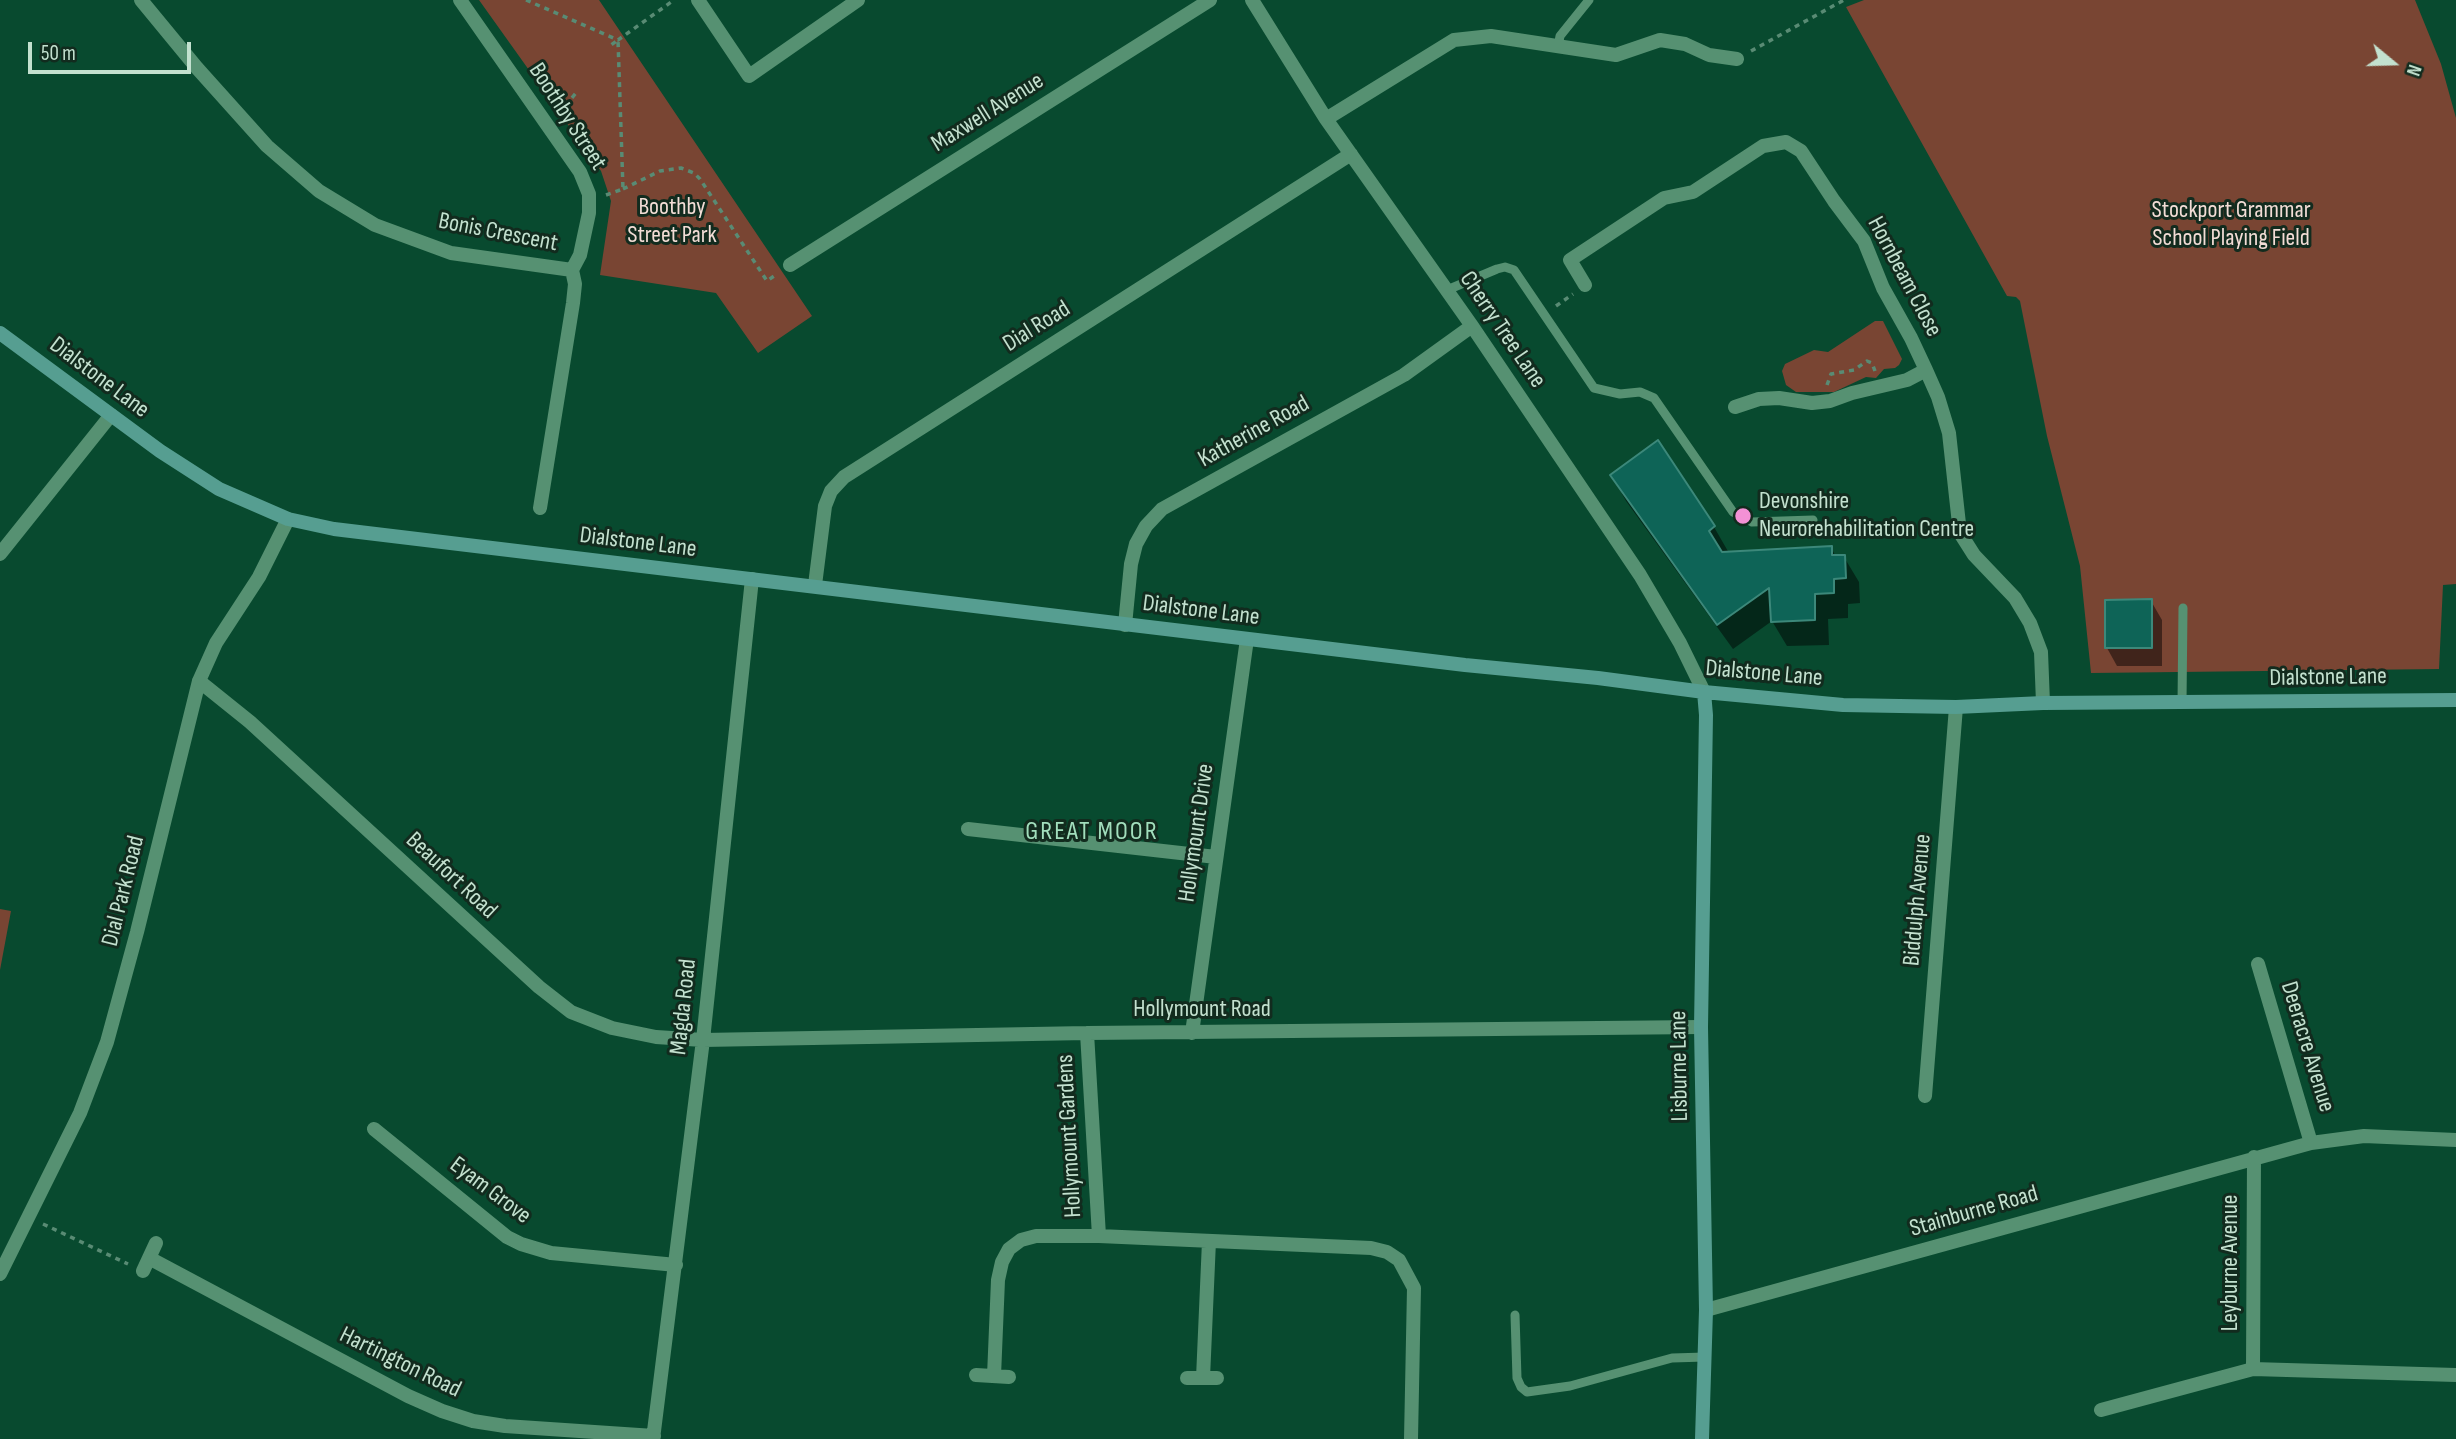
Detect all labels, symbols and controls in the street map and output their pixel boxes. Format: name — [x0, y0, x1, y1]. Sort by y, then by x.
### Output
scale bar — [32, 28, 194, 72]
north arrow — [2358, 28, 2428, 98]
text: 50 m — [41, 41, 76, 66]
street label: Boothby Street — [522, 58, 612, 176]
text: N — [2401, 61, 2426, 79]
street label: Maxwell Avenue — [927, 67, 1049, 159]
park label: Boothby Street Park — [627, 194, 717, 250]
park label: Stockport Grammar School Playing Field — [2151, 197, 2311, 253]
street label: Bonis Crescent — [436, 207, 560, 259]
street label: Hornbeam Close — [1860, 212, 1948, 342]
street label: Cherry Tree Lane — [1453, 266, 1551, 394]
street label: Dial Road — [998, 295, 1076, 359]
street label: Dialstone Lane — [43, 331, 155, 425]
street label: Katherine Road — [1194, 390, 1314, 474]
place label: Devonshire Neurorehabilitation Centre — [1759, 488, 1974, 544]
marker: Devonshire Neurorehabilitation Centre — [1733, 506, 1753, 526]
street label: Dialstone Lane — [578, 522, 698, 564]
street label: Dialstone Lane — [1141, 590, 1261, 632]
street label: Dialstone Lane — [1704, 655, 1824, 693]
street label: Dialstone Lane — [2269, 663, 2387, 693]
street label: Hollymount Drive — [1173, 762, 1221, 904]
district label: GREAT MOOR — [1027, 816, 1157, 848]
street label: Beaufort Road — [399, 827, 503, 925]
street label: Dial Park Road — [96, 833, 152, 949]
street label: Biddulph Avenue — [1898, 833, 1938, 967]
street label: Magda Road — [665, 958, 703, 1056]
street label: Deeracre Avenue — [2274, 978, 2340, 1116]
street label: Hollymount Road — [1133, 996, 1271, 1024]
street label: Lisburne Lane — [1665, 1010, 1695, 1122]
street label: Hollymount Gardens — [1051, 1054, 1089, 1218]
street label: Eyam Grove — [444, 1151, 536, 1231]
street label: Stainburne Road — [1907, 1180, 2041, 1244]
street label: Leyburne Avenue — [2217, 1195, 2245, 1331]
street label: Hartington Road — [335, 1321, 465, 1405]

